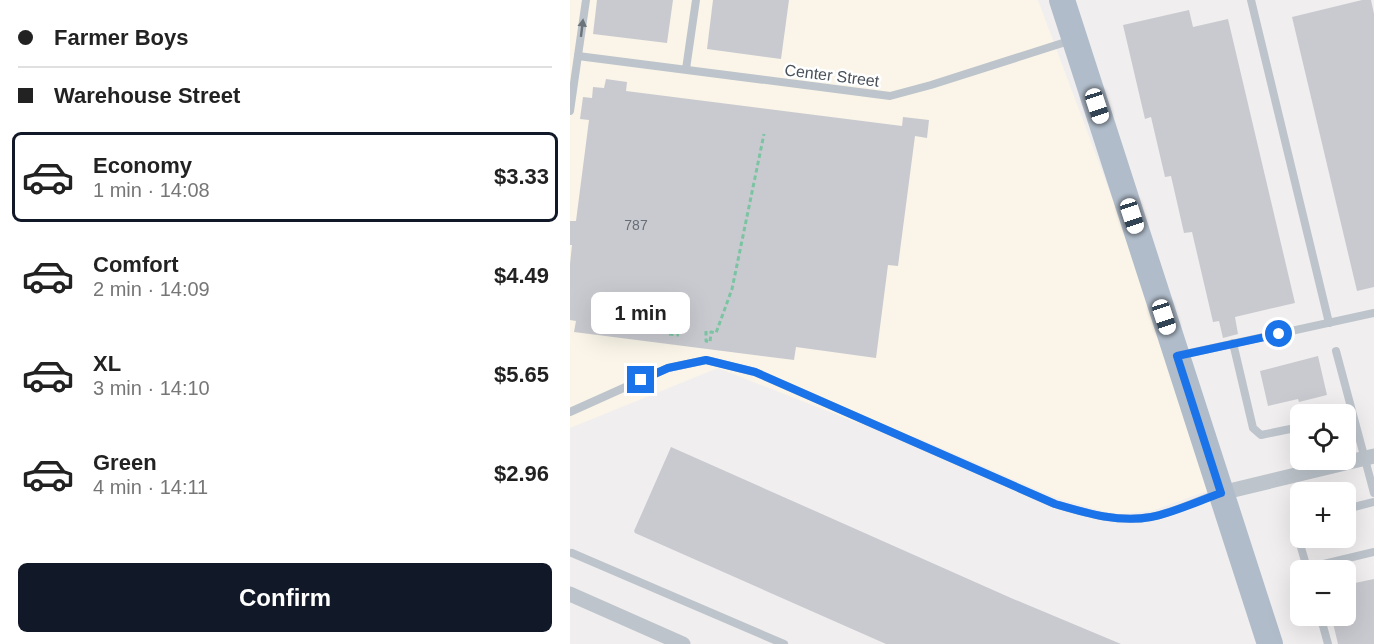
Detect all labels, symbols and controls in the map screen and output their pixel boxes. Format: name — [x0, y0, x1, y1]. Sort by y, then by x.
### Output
one-way arrow — [577, 18, 587, 37]
text: Farmer Boys — [54, 25, 189, 50]
street label: Center Street — [784, 61, 881, 90]
text: Warehouse Street — [54, 83, 240, 108]
car — [1083, 86, 1111, 126]
icon: car — [21, 150, 75, 204]
text: Economy — [93, 153, 192, 178]
text: $3.33 — [494, 164, 549, 189]
text: 1 min · 14:08 — [93, 179, 210, 201]
car — [1118, 196, 1146, 236]
house number: 787 — [624, 217, 648, 233]
icon: car — [21, 249, 75, 303]
text: Comfort — [93, 252, 179, 277]
text: $4.49 — [494, 263, 549, 288]
text: 2 min · 14:09 — [93, 278, 210, 300]
callout: 1 min — [592, 293, 691, 335]
car — [1150, 297, 1178, 337]
text: 1 min — [614, 302, 667, 324]
route start — [1265, 320, 1292, 347]
icon: car — [21, 348, 75, 402]
text: XL — [93, 351, 121, 376]
text: $5.65 — [494, 362, 549, 387]
route end — [627, 366, 654, 393]
text: 3 min · 14:10 — [93, 377, 210, 399]
map controls — [1290, 404, 1356, 626]
button: locate — [1290, 404, 1356, 470]
icon: car — [21, 447, 75, 501]
text: Green — [93, 450, 157, 475]
text: $2.96 — [494, 461, 549, 486]
text: 4 min · 14:11 — [93, 476, 208, 498]
button: + — [1290, 482, 1356, 548]
button: − — [1290, 560, 1356, 626]
button: Confirm — [18, 563, 552, 632]

